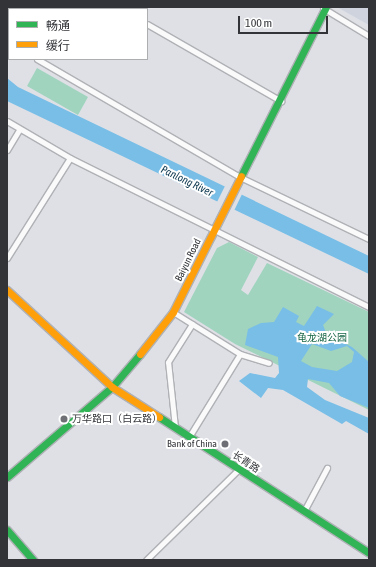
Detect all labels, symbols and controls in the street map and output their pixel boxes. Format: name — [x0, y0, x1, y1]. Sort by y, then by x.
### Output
legend — [8, 8, 148, 60]
scale bar — [240, 8, 330, 34]
text: 100 m — [245, 16, 272, 30]
text: 畅通 — [46, 19, 70, 33]
text: 缓行 — [46, 39, 70, 53]
water label: Panlong River — [159, 163, 215, 199]
street label: Baiyun Road — [173, 237, 203, 283]
park label: 龟龙湖公园 — [297, 332, 347, 344]
place label: 万华路口（白云路） — [72, 413, 162, 425]
marker: 万华路口（白云路） — [59, 414, 69, 424]
place label: Bank of China — [167, 438, 217, 450]
marker: Bank of China — [220, 439, 230, 449]
street label: 长青路 — [230, 449, 262, 475]

